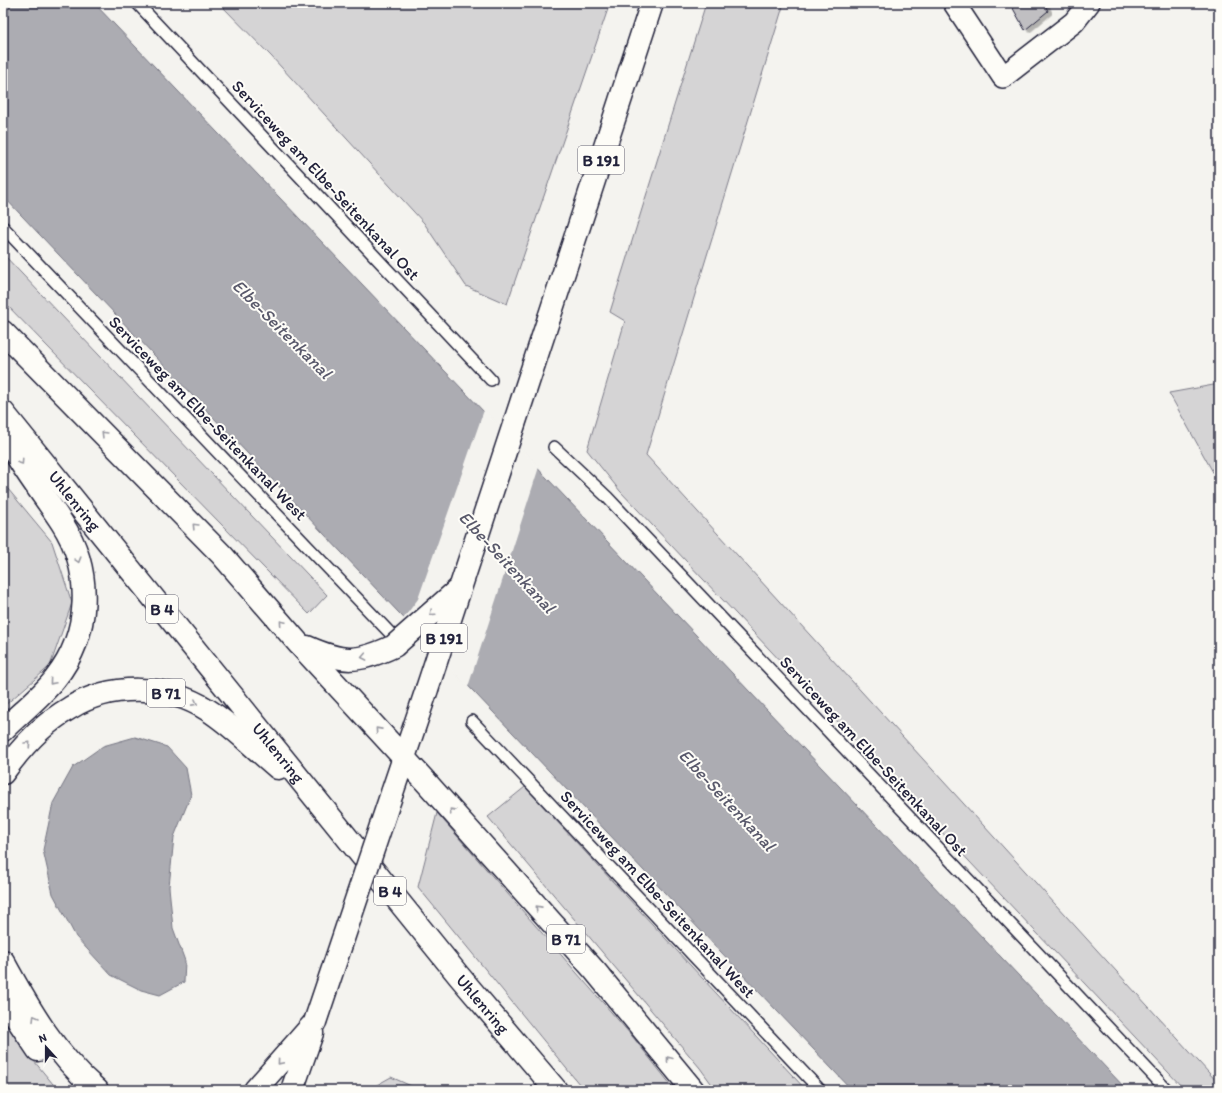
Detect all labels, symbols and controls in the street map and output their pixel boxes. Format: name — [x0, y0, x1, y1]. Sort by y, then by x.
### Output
street label: Serviceweg am Elbe-Seitenkanal Ost — [228, 76, 424, 284]
road number: B 191 — [578, 146, 624, 174]
water label: Elbe-Seitenkanal — [228, 275, 338, 385]
street label: Serviceweg am Elbe-Seitenkanal West — [105, 312, 311, 524]
one-way arrow — [101, 431, 109, 439]
one-way arrow — [16, 458, 24, 465]
street label: Uhlenring — [44, 466, 105, 535]
water label: Elbe-Seitenkanal — [454, 506, 561, 619]
one-way arrow — [192, 523, 200, 531]
one-way arrow — [73, 556, 82, 563]
road number: B 4 — [146, 595, 178, 623]
one-way arrow — [429, 608, 437, 615]
one-way arrow — [279, 621, 286, 628]
road number: B 191 — [421, 624, 467, 652]
one-way arrow — [361, 652, 367, 661]
street label: Serviceweg am Elbe-Seitenkanal Ost — [776, 652, 972, 860]
one-way arrow — [50, 677, 57, 684]
road number: B 71 — [147, 679, 185, 707]
one-way arrow — [191, 698, 198, 706]
street label: Uhlenring — [248, 718, 309, 787]
one-way arrow — [376, 727, 383, 735]
one-way arrow — [23, 741, 31, 749]
water label: Elbe-Seitenkanal — [674, 744, 781, 857]
street label: Serviceweg am Elbe-Seitenkanal West — [556, 786, 760, 1002]
one-way arrow — [449, 808, 456, 816]
road number: B 4 — [374, 877, 406, 905]
one-way arrow — [536, 905, 543, 912]
road number: B 71 — [547, 925, 585, 953]
street label: Uhlenring — [452, 970, 514, 1038]
one-way arrow — [33, 1015, 40, 1022]
north arrow — [26, 1027, 66, 1067]
text: N — [37, 1031, 48, 1046]
one-way arrow — [278, 1057, 285, 1065]
one-way arrow — [667, 1057, 674, 1064]

